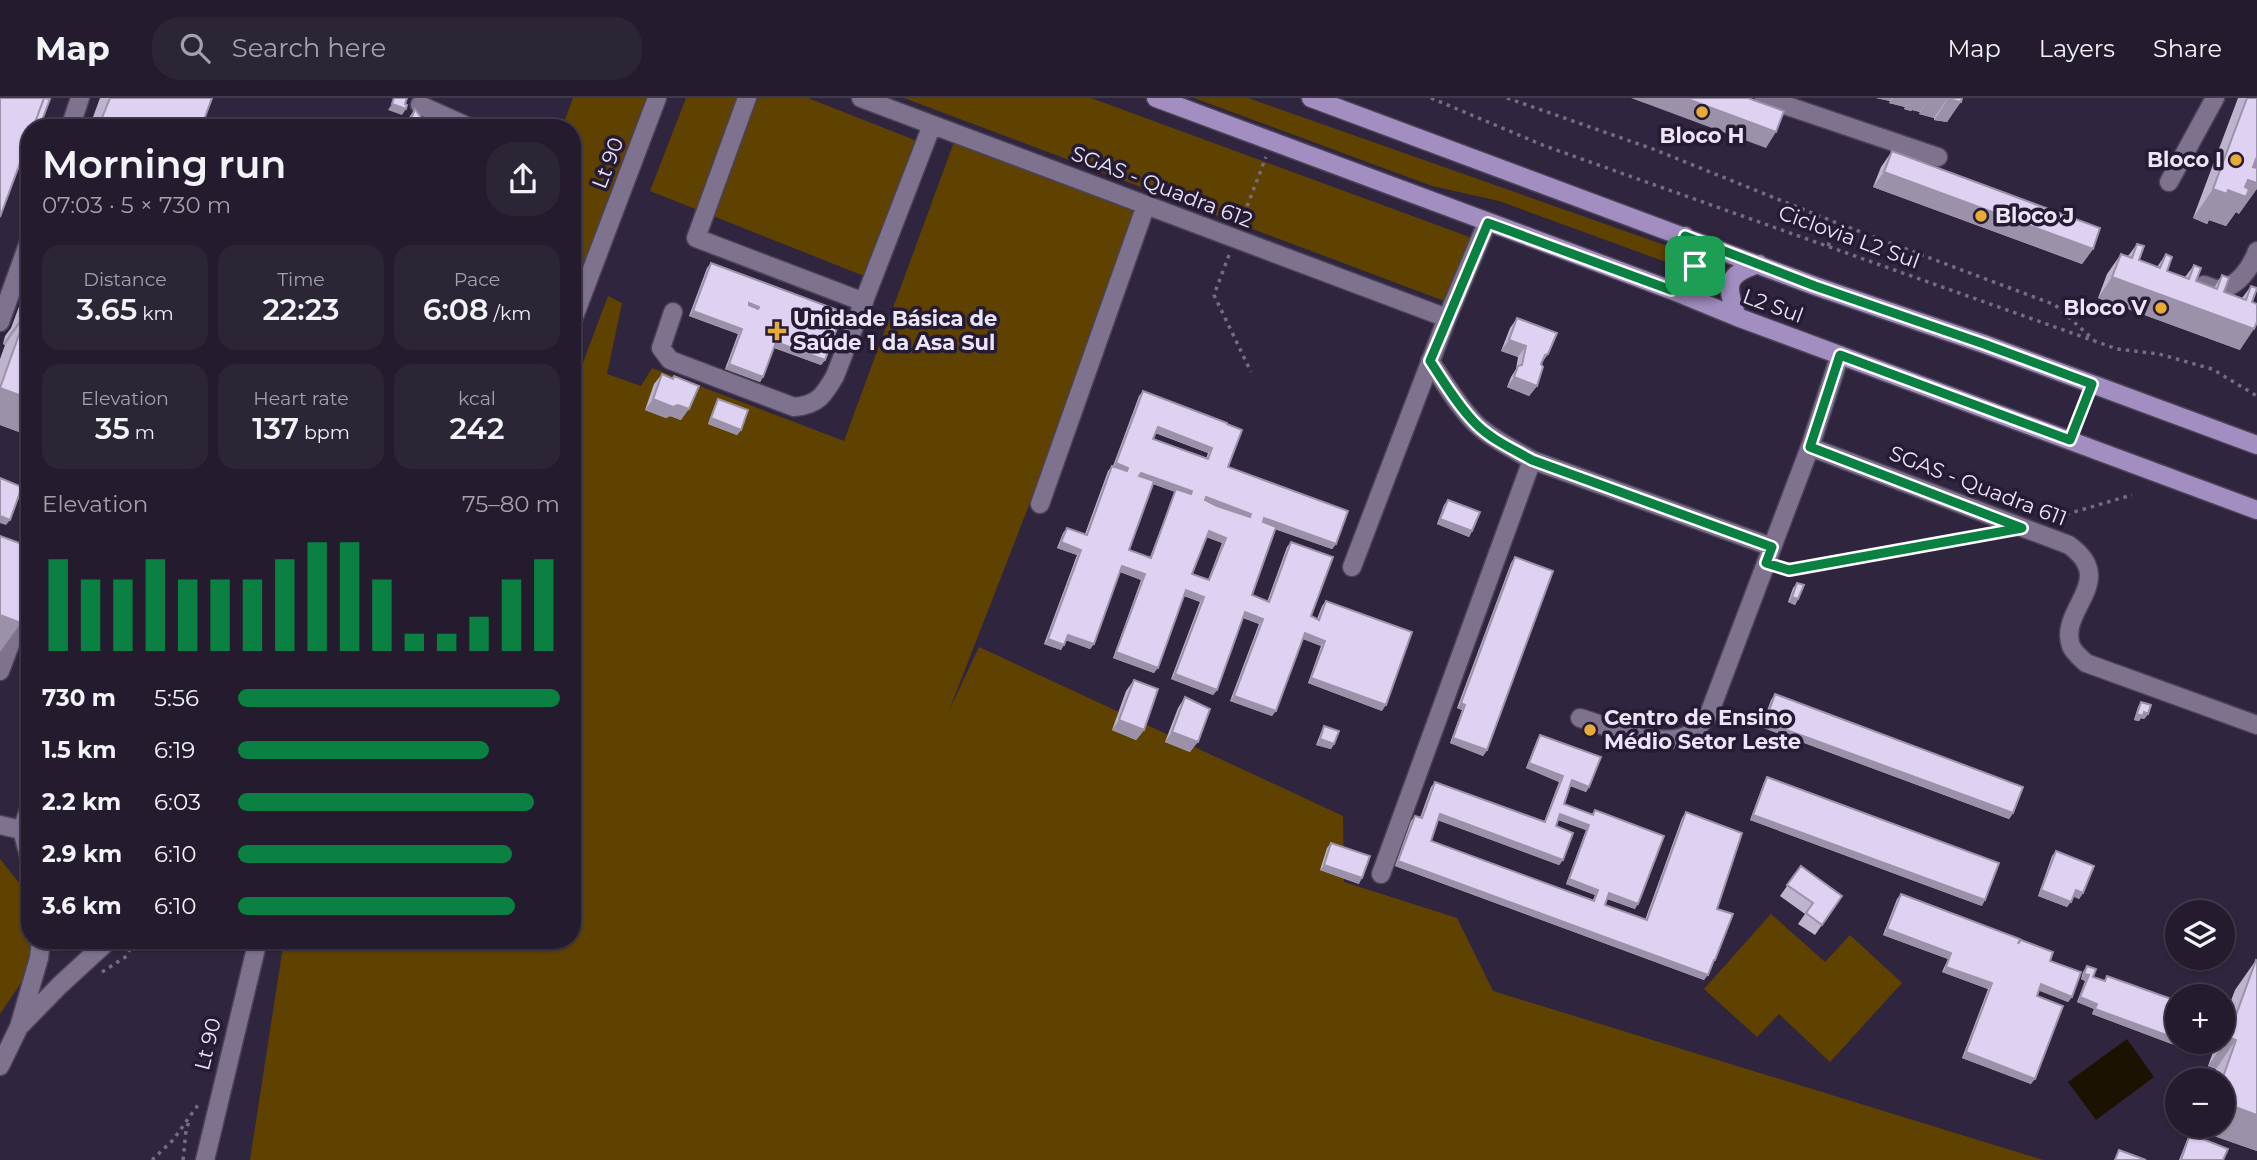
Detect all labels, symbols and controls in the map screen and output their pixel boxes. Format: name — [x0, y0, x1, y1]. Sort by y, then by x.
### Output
search box — [152, 17, 642, 80]
text: Map — [35, 28, 110, 68]
icon: search — [176, 29, 214, 67]
text: Search here — [232, 32, 386, 64]
text: Map — [1947, 34, 2001, 63]
text: Layers — [2039, 34, 2115, 63]
text: Share — [2153, 34, 2222, 63]
marker: Bloco H — [1694, 104, 1710, 120]
place label: Bloco H — [1659, 123, 1745, 148]
street label: Lt 90 — [586, 134, 629, 192]
street label: SGAS - Quadra 612 — [1068, 140, 1256, 233]
text: Morning run — [42, 141, 286, 188]
button: share — [486, 142, 560, 216]
place label: Bloco I — [2147, 147, 2222, 172]
marker: Bloco I — [2228, 152, 2244, 168]
text: 07:03 · 5 × 730 m — [42, 191, 231, 219]
street label: Ciclovia L2 Sul — [1775, 199, 1923, 274]
place label: Bloco J — [1995, 203, 2074, 228]
marker: Bloco J — [1973, 208, 1989, 224]
pin — [1665, 236, 1725, 296]
icon: arrive — [1676, 247, 1714, 285]
text: Distance — [83, 268, 167, 291]
text: Time — [277, 268, 325, 291]
text: Pace — [454, 268, 500, 291]
street label: L2 Sul — [1740, 283, 1807, 328]
text: 3.65 — [76, 291, 137, 328]
text: 22:23 — [262, 291, 340, 328]
text: 6:08 — [423, 291, 489, 328]
place label: Bloco V — [2063, 295, 2147, 320]
marker: Bloco V — [2153, 300, 2169, 316]
text: km — [137, 302, 174, 325]
text: /km — [489, 302, 531, 325]
place label: Unidade Básica de Saúde 1 da Asa Sul — [793, 306, 997, 355]
marker: Unidade Básica de Saúde 1 da Asa Sul — [767, 321, 787, 341]
text: Elevation — [81, 387, 169, 410]
text: Heart rate — [253, 387, 349, 410]
text: kcal — [458, 387, 496, 410]
text: 35 — [95, 410, 130, 447]
text: 137 — [252, 410, 299, 447]
text: 242 — [450, 410, 504, 447]
text: m — [130, 421, 155, 444]
text: bpm — [299, 421, 350, 444]
street label: SGAS - Quadra 611 — [1886, 440, 2070, 531]
text: Elevation — [42, 490, 148, 518]
text: 75–80 m — [462, 490, 560, 518]
text: 730 m — [42, 684, 116, 712]
text: 5:56 — [154, 684, 199, 712]
place label: Centro de Ensino Médio Setor Leste — [1604, 705, 1801, 754]
marker: Centro de Ensino Médio Setor Leste — [1582, 722, 1598, 738]
text: 1.5 km — [42, 736, 116, 764]
text: 6:19 — [154, 736, 195, 764]
text: 2.2 km — [42, 788, 121, 816]
text: 6:03 — [154, 788, 201, 816]
text: 2.9 km — [42, 840, 122, 868]
text: 6:10 — [154, 840, 196, 868]
text: 3.6 km — [42, 892, 122, 920]
text: 6:10 — [154, 892, 196, 920]
map controls — [2165, 900, 2235, 1138]
button: layers — [2165, 900, 2235, 970]
button: + — [2165, 984, 2235, 1054]
street label: Lt 90 — [189, 1015, 226, 1073]
button: − — [2165, 1068, 2235, 1138]

